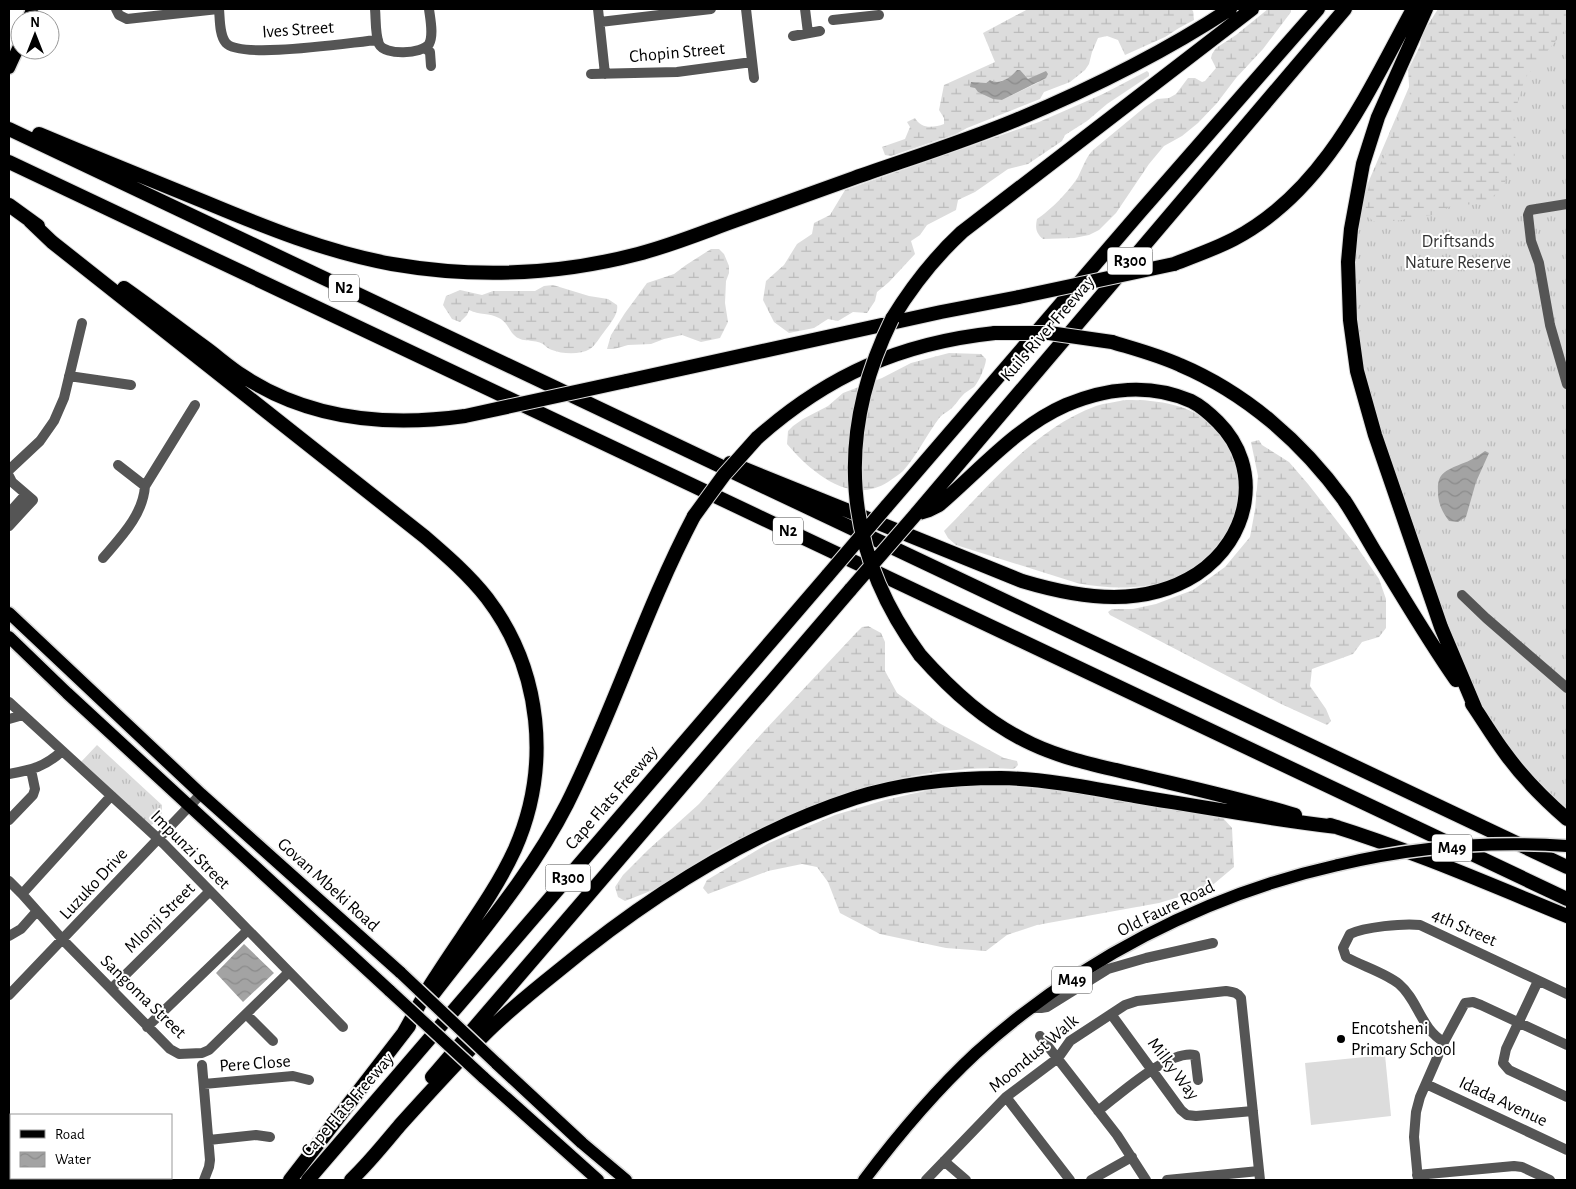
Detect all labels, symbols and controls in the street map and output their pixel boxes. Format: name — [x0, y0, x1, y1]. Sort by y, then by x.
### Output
north arrow — [10, 10, 60, 60]
text: N — [30, 16, 40, 30]
street label: Ives Street — [261, 18, 335, 41]
street label: Chopin Street — [629, 40, 726, 66]
park label: Driftsands Nature Reserve — [1405, 233, 1511, 272]
road number: R300 — [1108, 248, 1152, 274]
street label: Kuils River Freeway — [998, 273, 1099, 385]
road number: N2 — [329, 274, 359, 302]
road number: N2 — [773, 518, 803, 544]
street label: Cape Flats Freeway — [562, 742, 662, 853]
street label: Impunzi Street — [147, 807, 233, 893]
road number: M49 — [1432, 834, 1472, 861]
street label: Govan Mbeki Road — [274, 835, 382, 935]
street label: Luzuko Drive — [57, 845, 131, 923]
road number: R300 — [546, 864, 590, 891]
street label: Old Faure Road — [1115, 878, 1217, 940]
street label: Mlonji Street — [121, 879, 199, 957]
street label: 4th Street — [1429, 906, 1499, 950]
street label: Sangoma Street — [97, 952, 189, 1042]
road number: M49 — [1052, 966, 1092, 994]
street label: Moondust Walk — [986, 1011, 1083, 1096]
place label: Encotsheni Primary School — [1351, 1020, 1456, 1059]
marker: Encotsheni Primary School — [1335, 1033, 1347, 1045]
street label: Milky Way — [1144, 1035, 1202, 1104]
street label: Cape Flats Freeway — [298, 1049, 398, 1160]
street label: Pere Close — [219, 1053, 291, 1075]
street label: Idada Avenue — [1456, 1074, 1550, 1130]
legend — [10, 1114, 172, 1179]
text: Road — [55, 1127, 85, 1142]
text: Water — [55, 1152, 91, 1167]

